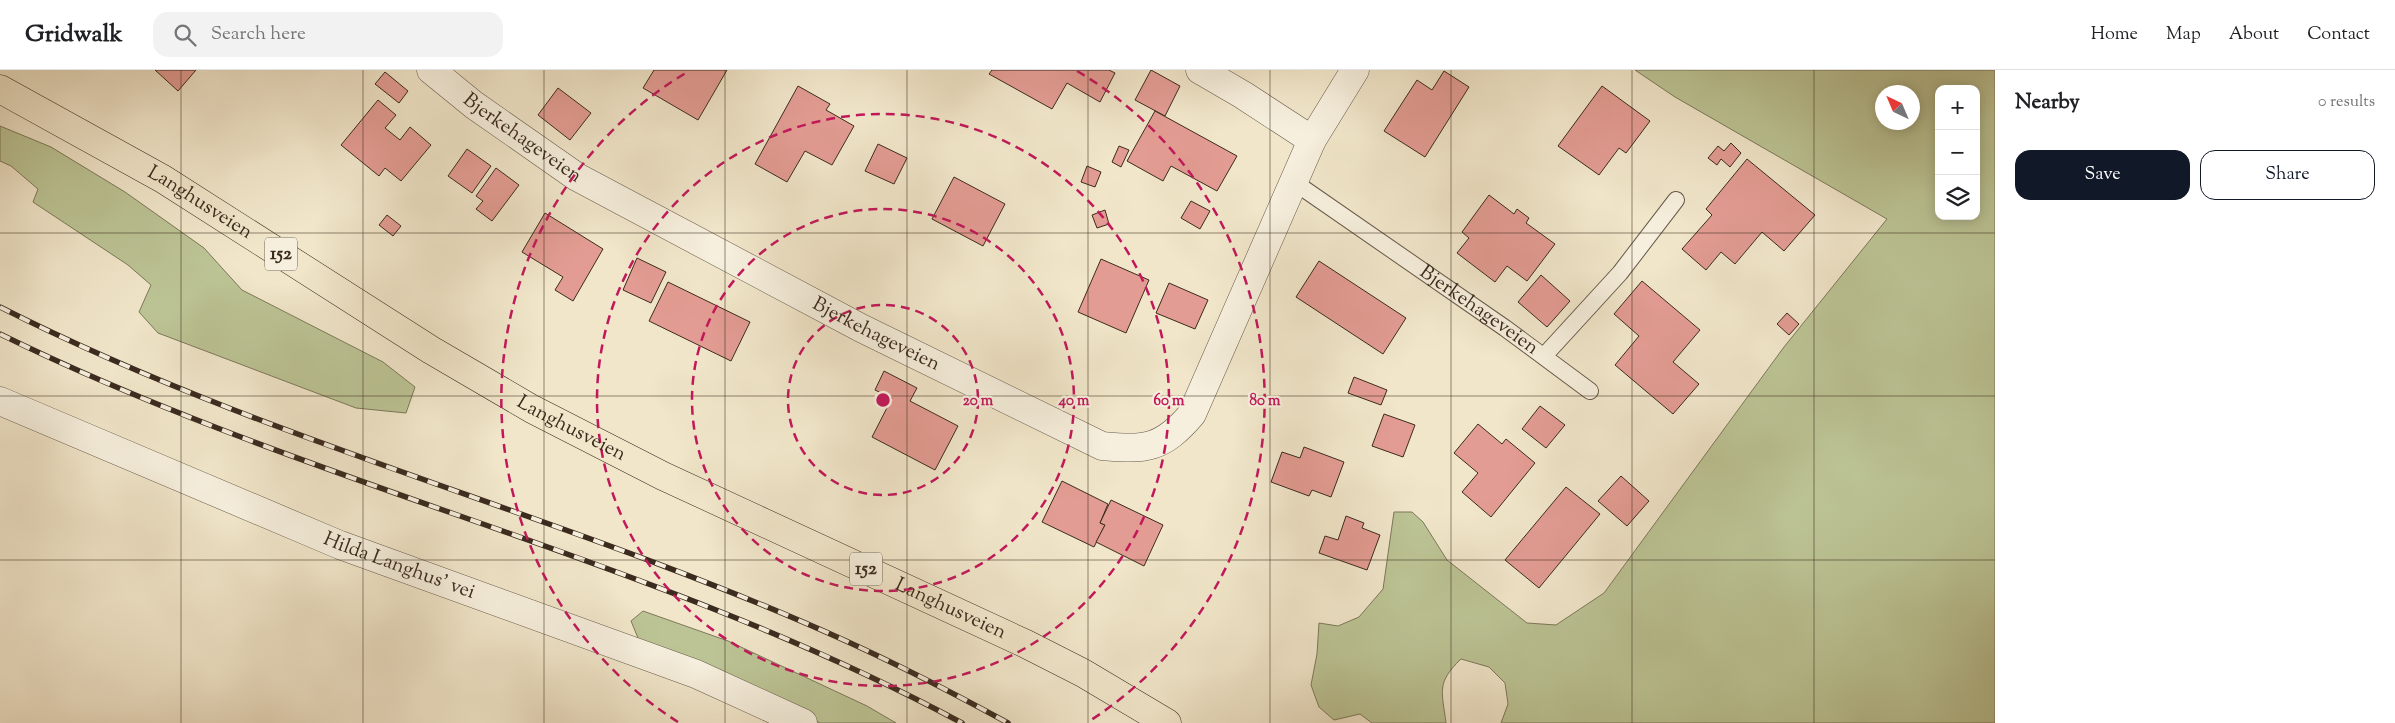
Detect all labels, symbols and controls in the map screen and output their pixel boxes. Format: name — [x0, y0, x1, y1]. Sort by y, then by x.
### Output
search box — [153, 12, 503, 57]
text: Gridwalk — [25, 18, 123, 52]
icon: search — [171, 21, 199, 49]
text: Search here — [211, 21, 306, 48]
text: Home — [2091, 22, 2138, 48]
text: Map — [2166, 22, 2201, 48]
text: About — [2229, 22, 2279, 48]
text: Contact — [2307, 22, 2370, 48]
north arrow — [1875, 85, 1920, 130]
map controls — [1935, 85, 1980, 220]
button: + — [1935, 85, 1980, 130]
street label: Bjerkehageveien — [456, 86, 588, 191]
text: Nearby — [2015, 88, 2080, 118]
text: 0 results — [2318, 91, 2375, 114]
button: − — [1935, 130, 1980, 175]
button: Save — [2015, 150, 2190, 200]
button: Share — [2200, 150, 2375, 200]
street label: Langhusveien — [142, 159, 258, 247]
button: layers — [1935, 175, 1980, 220]
road number: 152 — [265, 238, 297, 270]
street label: Bjerkehageveien — [1413, 258, 1545, 363]
street label: Bjerkehageveien — [807, 290, 945, 379]
street label: Langhusveien — [511, 388, 631, 469]
centre of rings — [874, 391, 892, 409]
text: 20 m — [963, 391, 994, 412]
text: 40 m — [1058, 391, 1090, 412]
text: 60 m — [1154, 391, 1185, 412]
text: 80 m — [1249, 391, 1281, 412]
street label: Hilda Langhus' vei — [319, 525, 479, 607]
road number: 152 — [850, 552, 882, 586]
street label: Langhusveien — [890, 571, 1011, 647]

